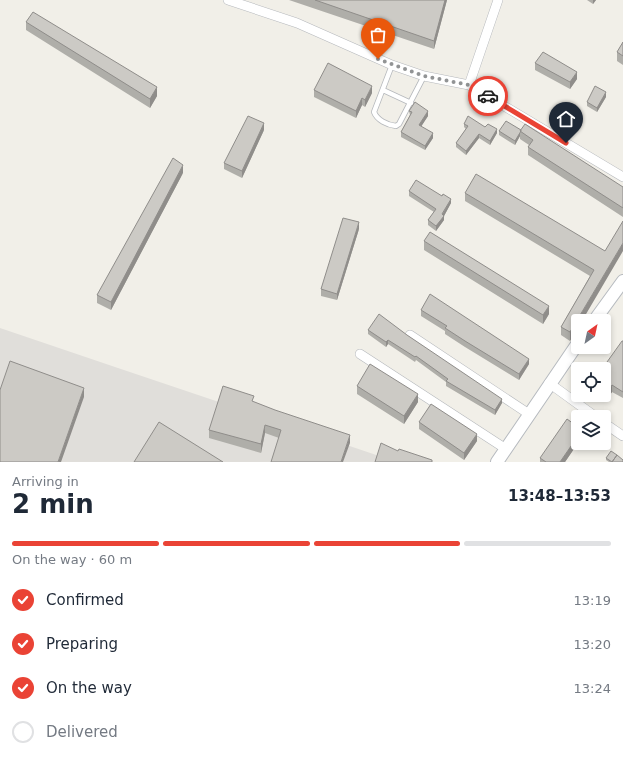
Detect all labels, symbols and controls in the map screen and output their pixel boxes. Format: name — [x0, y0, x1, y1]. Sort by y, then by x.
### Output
pin — [361, 18, 395, 59]
icon: bag — [367, 24, 389, 46]
courier — [468, 76, 508, 116]
icon: car — [477, 85, 499, 107]
pin — [549, 102, 583, 143]
icon: home — [555, 108, 577, 130]
north arrow — [571, 314, 611, 354]
map controls — [571, 314, 611, 450]
button: locate — [571, 362, 611, 402]
button: layers — [571, 410, 611, 450]
text: Arriving in — [12, 474, 79, 489]
text: 13:48–13:53 — [508, 487, 611, 505]
text: 2 min — [12, 489, 94, 519]
text: On the way · 60 m — [12, 552, 132, 567]
icon: check — [12, 589, 34, 611]
text: Confirmed — [46, 591, 124, 609]
text: 13:19 — [574, 593, 611, 608]
icon: check — [12, 633, 34, 655]
text: Preparing — [46, 635, 118, 653]
text: 13:20 — [574, 637, 611, 652]
icon: check — [12, 677, 34, 699]
text: On the way — [46, 679, 132, 697]
text: 13:24 — [574, 681, 611, 696]
text: Delivered — [46, 723, 118, 741]

